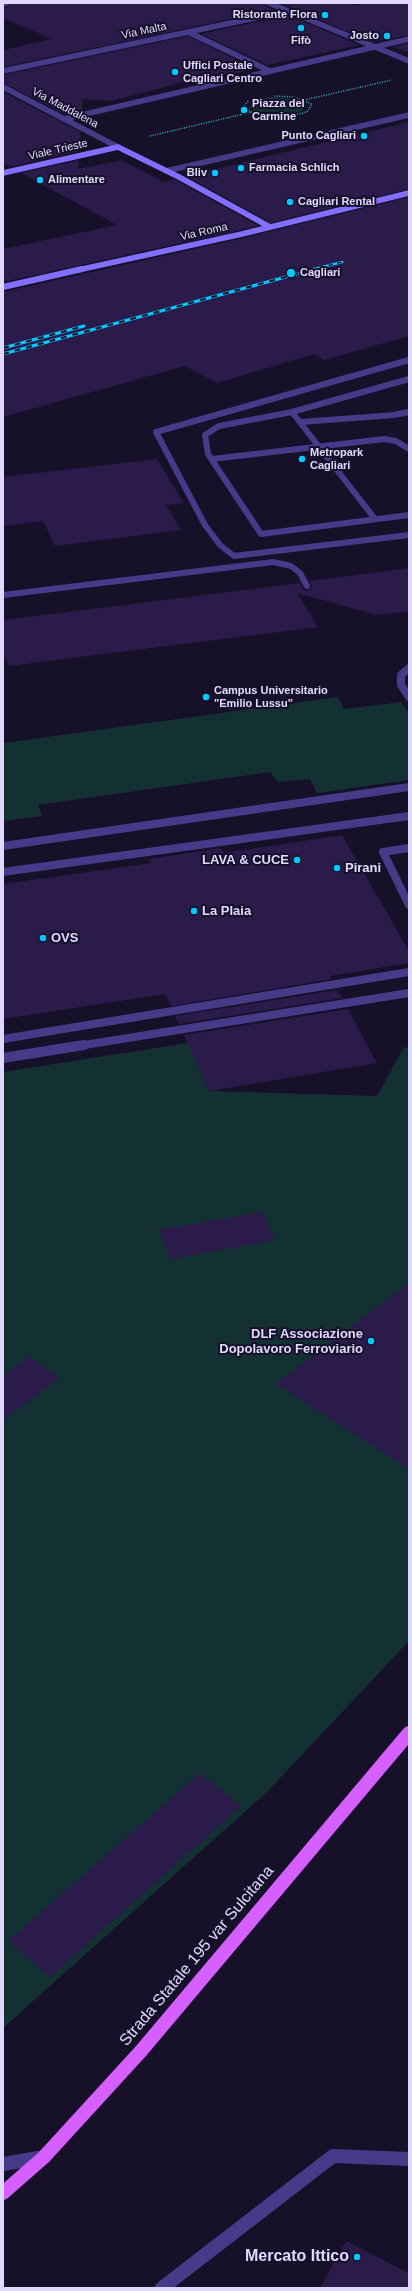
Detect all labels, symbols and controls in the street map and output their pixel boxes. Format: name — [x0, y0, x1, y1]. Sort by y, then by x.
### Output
place label: Ristorante Flora — [233, 8, 317, 22]
marker: Ristorante Flora — [320, 10, 330, 20]
street label: Via Malta — [120, 20, 168, 42]
marker: Fifò — [296, 23, 306, 33]
place label: Josto — [350, 29, 379, 43]
marker: Josto — [382, 31, 392, 41]
place label: Fifò — [291, 34, 311, 48]
place label: Uffici Postale Cagliari Centro — [183, 59, 262, 85]
marker: Uffici Postale Cagliari Centro — [170, 67, 180, 77]
street label: Via Maddalena — [30, 85, 100, 131]
place label: Piazza del Carmine — [252, 97, 305, 123]
marker: Piazza del Carmine — [239, 105, 249, 115]
place label: Punto Cagliari — [281, 129, 356, 143]
marker: Punto Cagliari — [359, 131, 369, 141]
street label: Viale Trieste — [27, 137, 89, 163]
place label: Farmacia Schlich — [249, 161, 339, 175]
marker: Farmacia Schlich — [236, 163, 246, 173]
place label: Bliv — [187, 166, 207, 180]
marker: Bliv — [210, 168, 220, 178]
place label: Alimentare — [48, 173, 105, 187]
marker: Alimentare — [35, 175, 45, 185]
place label: Cagliari Rental — [298, 195, 375, 209]
marker: Cagliari Rental — [285, 197, 295, 207]
street label: Via Roma — [179, 220, 229, 244]
place label: Cagliari — [300, 266, 340, 280]
marker: Cagliari — [285, 267, 297, 279]
place label: Metropark Cagliari — [310, 446, 363, 472]
marker: Metropark Cagliari — [297, 454, 307, 464]
place label: Campus Universitario "Emilio Lussu" — [214, 684, 328, 710]
marker: Campus Universitario "Emilio Lussu" — [201, 692, 211, 702]
place label: LAVA & CUCE — [202, 852, 289, 868]
marker: LAVA & CUCE — [292, 855, 302, 865]
place label: Pirani — [345, 860, 381, 876]
marker: Pirani — [332, 863, 342, 873]
place label: La Plaia — [202, 903, 251, 919]
marker: La Plaia — [189, 906, 199, 916]
place label: OVS — [51, 930, 78, 946]
marker: OVS — [38, 933, 48, 943]
place label: DLF Associazione Dopolavoro Ferroviario — [219, 1326, 363, 1357]
marker: DLF Associazione Dopolavoro Ferroviario — [366, 1336, 376, 1346]
street label: Strada Statale 195 var Sulcitana — [116, 1862, 278, 2050]
place label: Mercato Ittico — [245, 2247, 349, 2267]
marker: Mercato Ittico — [352, 2252, 362, 2262]

